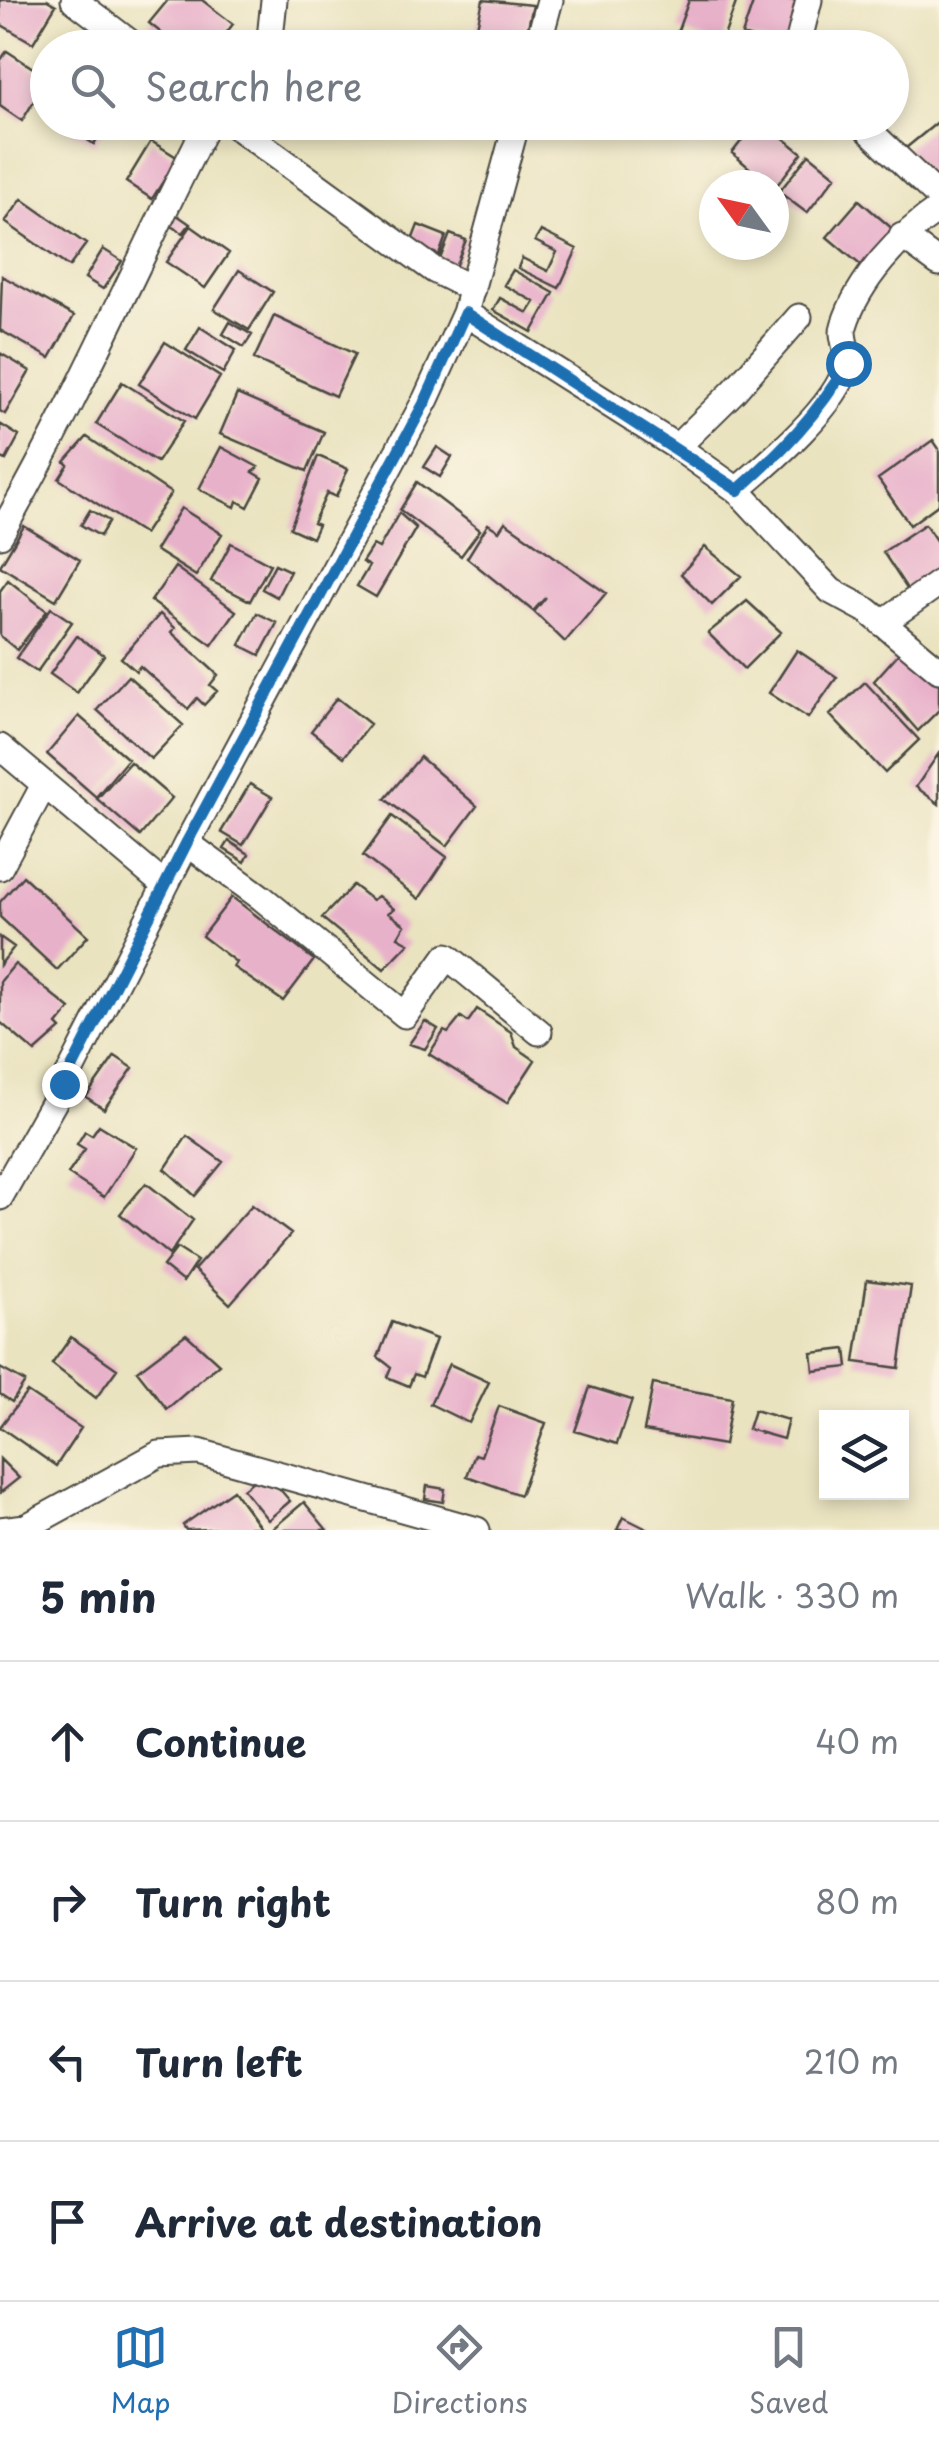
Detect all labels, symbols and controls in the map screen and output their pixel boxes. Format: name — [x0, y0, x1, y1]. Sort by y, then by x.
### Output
search box — [30, 30, 909, 140]
text: Search here — [145, 57, 362, 114]
icon: search — [65, 58, 120, 113]
north arrow — [699, 170, 789, 260]
route start — [826, 341, 872, 387]
route end — [42, 1062, 88, 1108]
map controls — [819, 1410, 909, 1500]
button: layers — [819, 1410, 909, 1500]
text: 5 min — [40, 1564, 157, 1627]
text: Walk · 330 m — [685, 1571, 899, 1619]
text: Continue — [135, 1713, 306, 1770]
icon: ahead — [40, 1714, 95, 1769]
text: 40 m — [815, 1717, 899, 1765]
text: Turn right — [135, 1873, 331, 1930]
icon: right — [40, 1874, 95, 1929]
text: 80 m — [815, 1877, 899, 1925]
text: Turn left — [135, 2033, 303, 2090]
icon: left — [40, 2034, 95, 2089]
text: 210 m — [804, 2037, 899, 2085]
text: Arrive at destination — [135, 2193, 543, 2250]
icon: arrive — [40, 2194, 95, 2249]
tab: Map — [111, 2320, 170, 2423]
tab: Directions — [392, 2320, 528, 2423]
tab: Saved — [749, 2320, 828, 2423]

